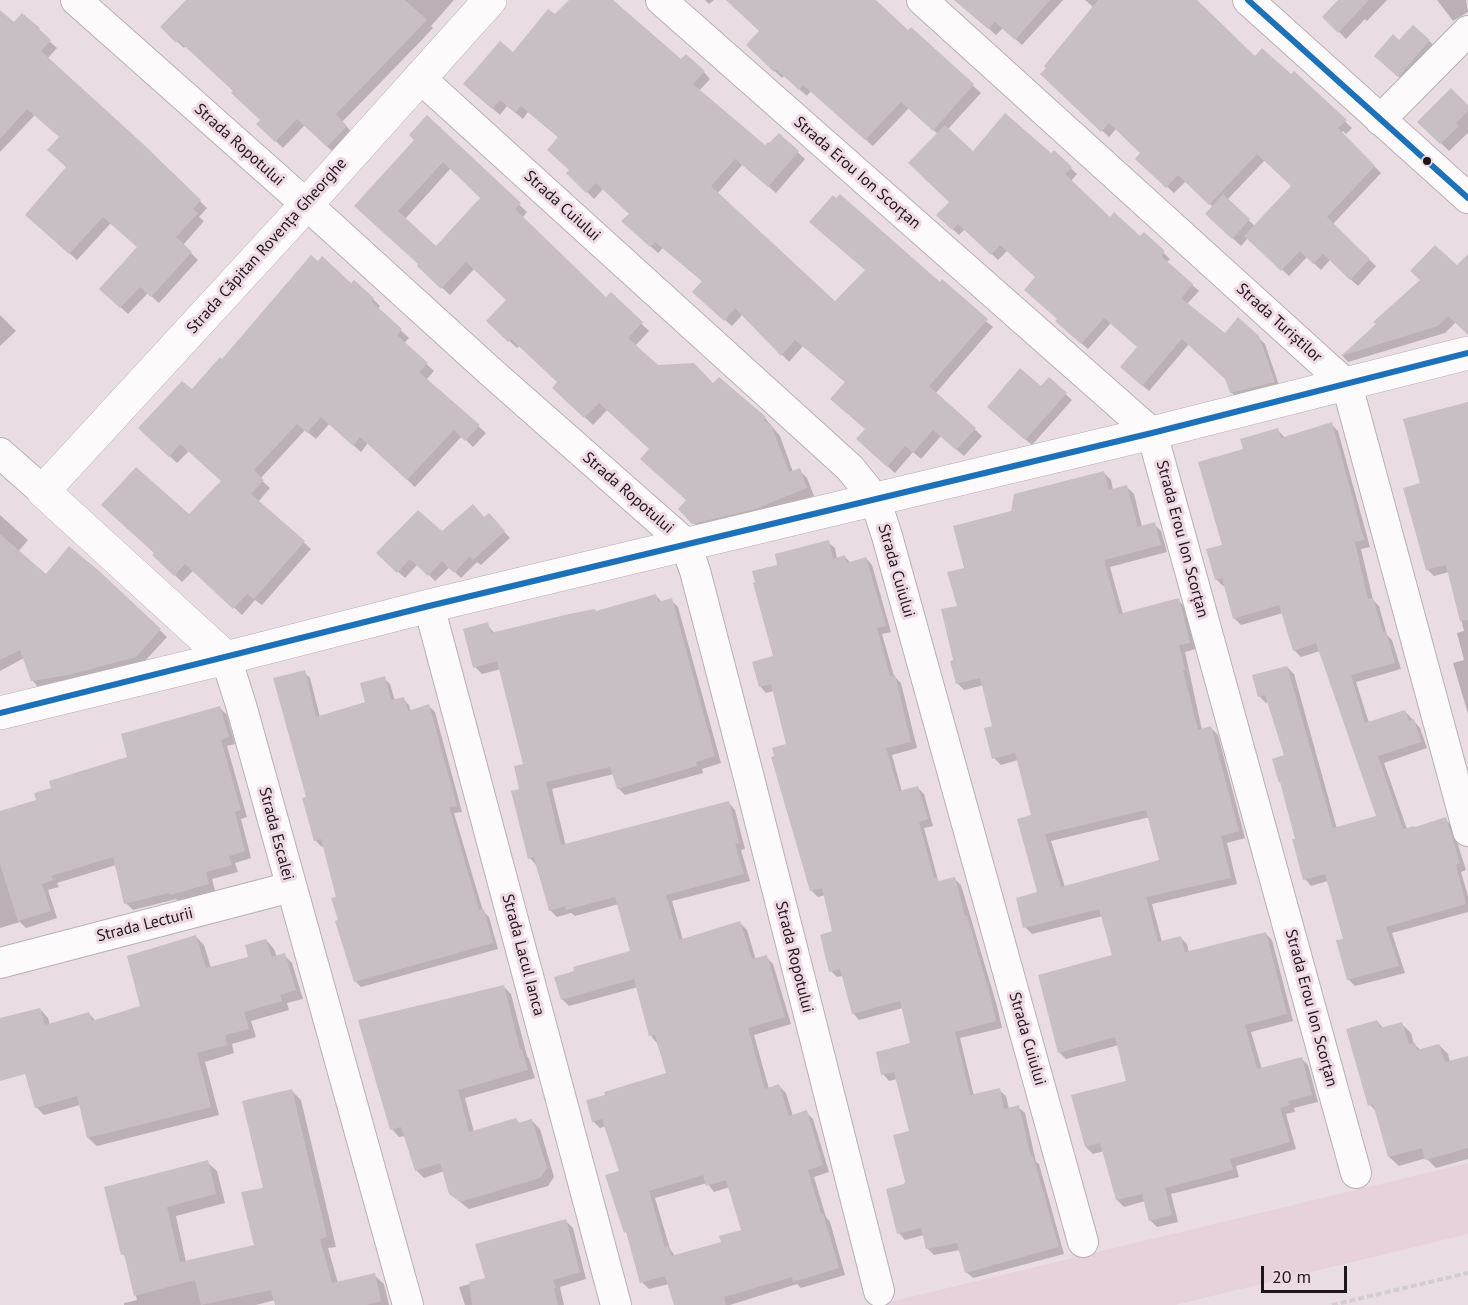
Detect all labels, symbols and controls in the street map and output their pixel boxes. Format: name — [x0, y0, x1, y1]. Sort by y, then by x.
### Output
street label: Strada Ropotului — [190, 100, 288, 190]
street label: Strada Erou Ion Scorțan — [790, 113, 924, 233]
street label: Strada Căpitan Rovența Gheorghe — [183, 154, 351, 338]
unlabelled marker — [1421, 155, 1433, 167]
street label: Strada Cuiului — [520, 167, 604, 245]
street label: Strada Turiștilor — [1232, 279, 1326, 367]
street label: Strada Ropotului — [579, 448, 677, 538]
street label: Strada Erou Ion Scorțan — [1152, 458, 1212, 620]
street label: Strada Cuiului — [874, 522, 918, 620]
street label: Strada Escalei — [254, 785, 298, 883]
street label: Strada Lacul Ianca — [498, 892, 548, 1018]
street label: Strada Ropotului — [771, 899, 817, 1015]
street label: Strada Lecturii — [95, 904, 195, 946]
street label: Strada Erou Ion Scorțan — [1281, 927, 1341, 1089]
street label: Strada Cuiului — [1005, 990, 1049, 1088]
scale bar — [1264, 1254, 1350, 1292]
text: 20 m — [1272, 1265, 1311, 1288]

